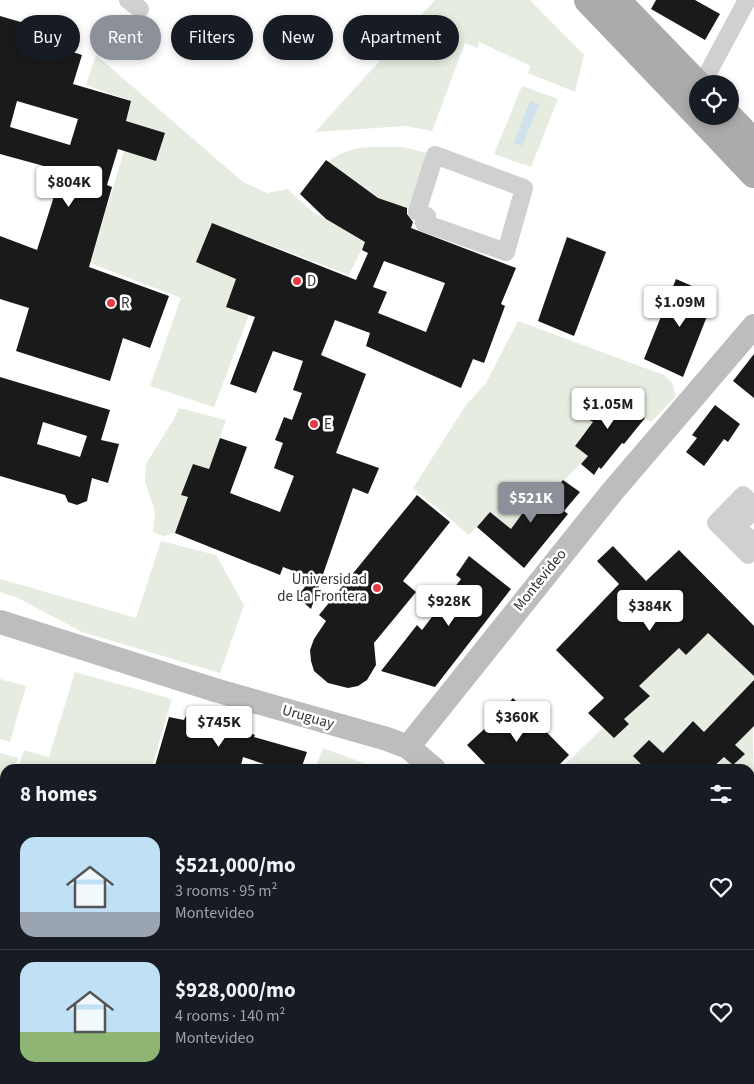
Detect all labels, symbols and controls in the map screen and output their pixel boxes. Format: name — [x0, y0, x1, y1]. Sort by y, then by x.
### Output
chip: Buy — [15, 15, 80, 60]
chip: Rent — [90, 15, 161, 60]
chip: Filters — [171, 15, 253, 60]
chip: New — [263, 15, 333, 60]
chip: Apartment — [343, 15, 459, 60]
map controls — [689, 75, 739, 125]
button: locate — [689, 75, 739, 125]
pin: $804K — [34, 166, 104, 208]
text: $804K — [47, 171, 91, 193]
place label: D — [307, 271, 316, 292]
marker: D — [291, 275, 303, 287]
pin: $1.09M — [639, 286, 721, 328]
text: $1.09M — [655, 291, 705, 313]
place label: R — [121, 293, 130, 314]
marker: R — [105, 297, 117, 309]
pin: $1.05M — [567, 388, 649, 430]
text: $1.05M — [583, 393, 633, 415]
place label: E — [324, 414, 332, 435]
marker: E — [308, 418, 320, 430]
pin: $521K — [496, 482, 566, 524]
text: $521K — [509, 487, 553, 509]
street label: Montevideo — [508, 545, 572, 615]
place label: Universidad de La Frontera — [277, 569, 367, 607]
marker: Universidad de La Frontera — [371, 582, 383, 594]
pin: $928K — [414, 584, 484, 627]
text: $928K — [427, 590, 471, 612]
pin: $384K — [615, 590, 685, 632]
text: $384K — [628, 595, 672, 617]
street label: Uruguay — [279, 700, 337, 734]
pin: $360K — [482, 700, 552, 743]
pin: $745K — [184, 706, 254, 748]
text: $360K — [495, 706, 539, 728]
text: $745K — [197, 711, 241, 733]
text: 8 homes — [20, 779, 97, 809]
icon: filters — [707, 780, 735, 808]
text: $521,000/mo — [175, 850, 296, 880]
icon: home — [60, 857, 120, 917]
icon: heart — [707, 873, 735, 901]
text: 3 rooms · 95 m² — [175, 880, 277, 902]
text: Montevideo — [175, 902, 254, 924]
text: $928,000/mo — [175, 975, 296, 1005]
icon: home — [60, 982, 120, 1042]
icon: heart — [707, 998, 735, 1026]
text: 4 rooms · 140 m² — [175, 1005, 285, 1027]
text: Montevideo — [175, 1027, 254, 1049]

